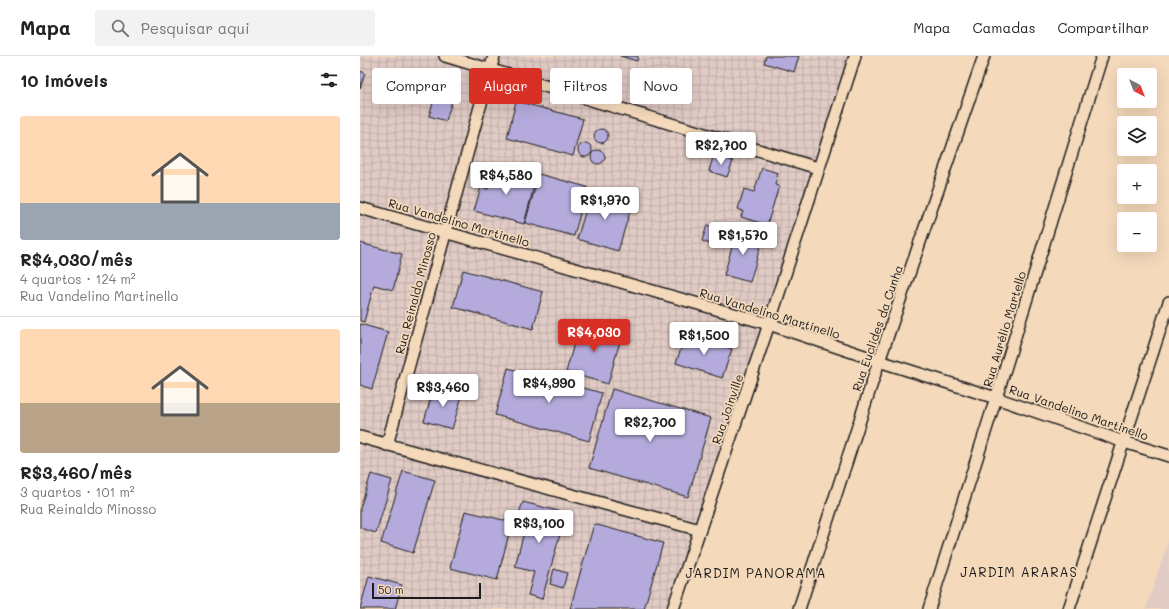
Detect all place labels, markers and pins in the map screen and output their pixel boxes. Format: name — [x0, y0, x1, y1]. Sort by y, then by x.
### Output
pin: R$2,700 — [684, 132, 758, 166]
pin: R$4,580 — [469, 162, 543, 196]
pin: R$1,970 — [568, 187, 642, 221]
pin: R$1,570 — [706, 222, 780, 256]
pin: R$4,030 — [557, 319, 631, 353]
pin: R$1,500 — [667, 322, 741, 356]
pin: R$4,990 — [512, 370, 586, 404]
pin: R$3,460 — [406, 374, 480, 408]
pin: R$2,700 — [613, 409, 687, 443]
pin: R$3,100 — [502, 510, 576, 544]

